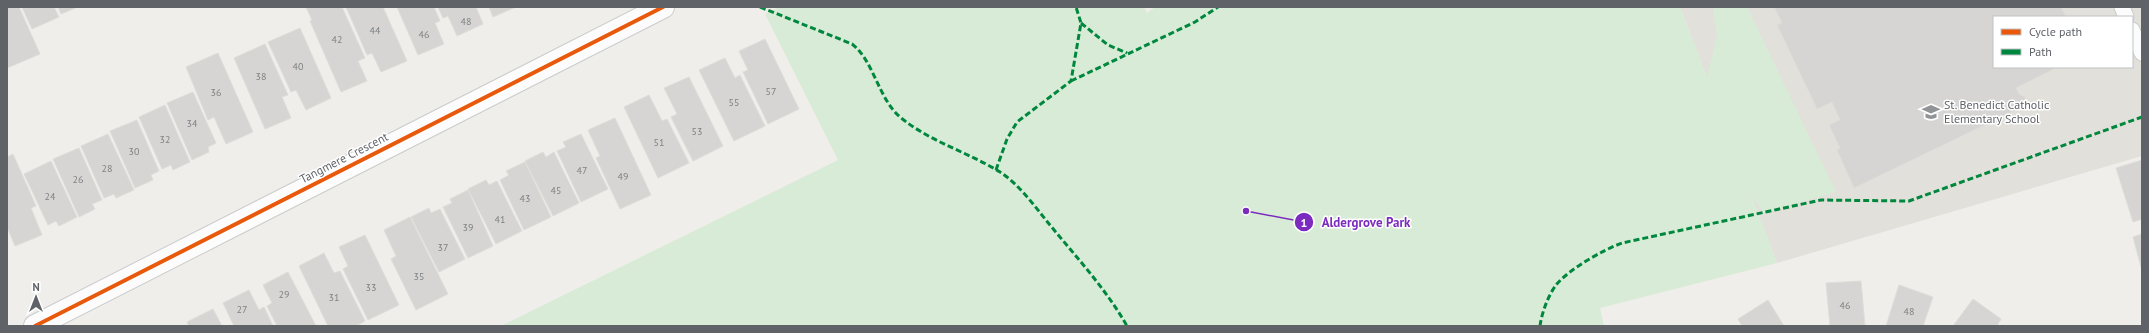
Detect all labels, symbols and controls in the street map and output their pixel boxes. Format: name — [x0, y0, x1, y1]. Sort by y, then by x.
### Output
house number: 48 — [461, 15, 471, 28]
legend — [1993, 16, 2133, 68]
house number: 44 — [370, 24, 381, 37]
text: Cycle path — [2029, 24, 2082, 39]
house number: 46 — [419, 28, 429, 41]
house number: 42 — [332, 33, 342, 46]
text: Path — [2029, 44, 2052, 59]
house number: 40 — [293, 60, 304, 73]
house number: 38 — [256, 70, 266, 83]
house number: 57 — [766, 85, 776, 98]
house number: 36 — [211, 86, 221, 99]
house number: 55 — [729, 96, 739, 109]
place label: St. Benedict Catholic Elementary School — [1944, 97, 2050, 126]
school or university icon: St. Benedict Catholic Elementary School — [1921, 102, 1941, 122]
house number: 34 — [187, 117, 198, 130]
house number: 53 — [692, 125, 702, 138]
street label: Tangmere Crescent — [297, 129, 391, 186]
house number: 32 — [160, 133, 170, 146]
house number: 51 — [654, 136, 664, 149]
house number: 30 — [129, 145, 140, 158]
house number: 28 — [102, 162, 112, 175]
house number: 47 — [577, 164, 587, 177]
house number: 49 — [618, 170, 628, 183]
house number: 26 — [73, 173, 83, 186]
house number: 45 — [551, 184, 561, 197]
house number: 24 — [45, 190, 56, 203]
house number: 43 — [520, 192, 530, 205]
callout: Aldergrove Park — [1294, 210, 1418, 235]
house number: 41 — [495, 213, 505, 226]
text: Aldergrove Park — [1322, 214, 1411, 231]
text: 1 — [1301, 215, 1307, 230]
house number: 39 — [463, 221, 473, 234]
house number: 37 — [438, 241, 448, 254]
house number: 35 — [414, 270, 424, 283]
north arrow — [16, 277, 56, 317]
text: N — [32, 280, 40, 294]
house number: 33 — [366, 281, 376, 294]
house number: 29 — [279, 288, 289, 301]
house number: 31 — [329, 291, 339, 304]
house number: 46 — [1840, 299, 1850, 312]
house number: 27 — [237, 303, 247, 316]
house number: 48 — [1904, 305, 1914, 318]

